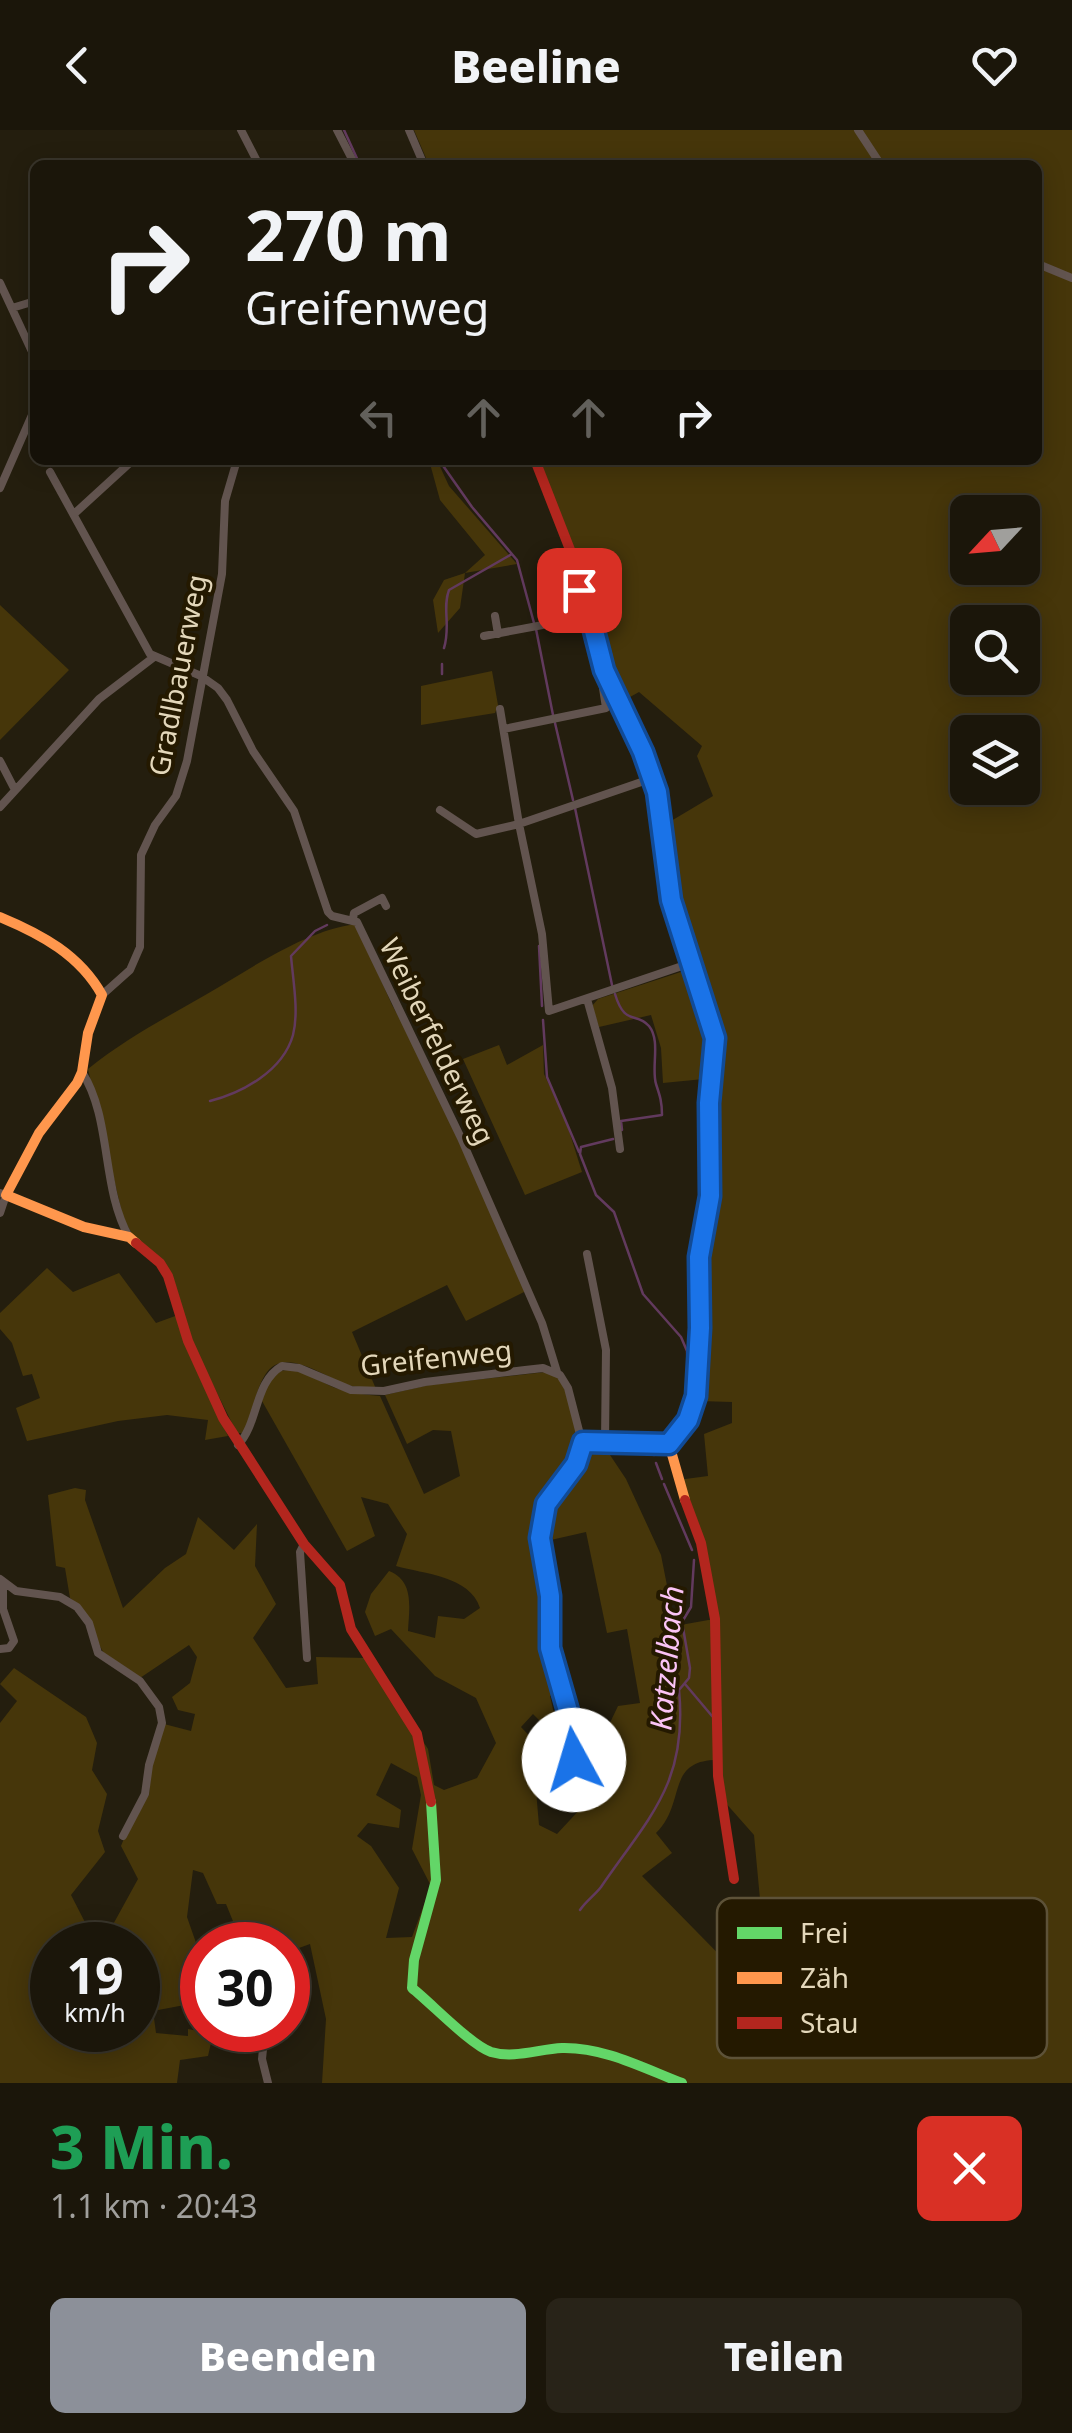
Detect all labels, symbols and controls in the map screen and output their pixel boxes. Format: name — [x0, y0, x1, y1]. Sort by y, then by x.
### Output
text: Beeline — [451, 35, 621, 96]
icon: back — [50, 38, 105, 93]
icon: heart — [967, 38, 1022, 93]
text: 270 m — [245, 186, 452, 282]
icon: right — [80, 200, 210, 330]
text: Greifenweg — [245, 277, 490, 338]
icon: left — [351, 390, 406, 445]
icon: ahead — [456, 390, 511, 445]
icon: ahead — [561, 390, 616, 445]
icon: right — [666, 390, 721, 445]
north arrow — [950, 495, 1040, 585]
map controls — [950, 495, 1040, 805]
pin — [537, 548, 622, 633]
icon: arrive — [552, 563, 607, 618]
street label: Gradlbauerweg — [139, 571, 215, 779]
button: search — [950, 605, 1040, 695]
button: layers — [950, 715, 1040, 805]
street label: Weiberfelderweg — [372, 931, 504, 1151]
street label: Greifenweg — [358, 1330, 514, 1384]
water label: Katzelbach — [639, 1584, 693, 1732]
position arrow — [522, 1708, 626, 1812]
legend — [717, 1898, 1047, 2058]
text: Frei — [800, 1913, 849, 1951]
speed limit sign: 30 — [180, 1922, 310, 2052]
text: 19 — [66, 1941, 124, 2009]
text: Zäh — [800, 1958, 849, 1996]
text: km/h — [64, 1995, 126, 2029]
text: Stau — [800, 2003, 859, 2041]
text: 3 Min. — [50, 2105, 233, 2187]
button: close — [917, 2116, 1022, 2221]
text: 1.1 km · 20:43 — [50, 2184, 258, 2227]
button: Beenden — [50, 2298, 526, 2413]
button: Teilen — [546, 2298, 1022, 2413]

